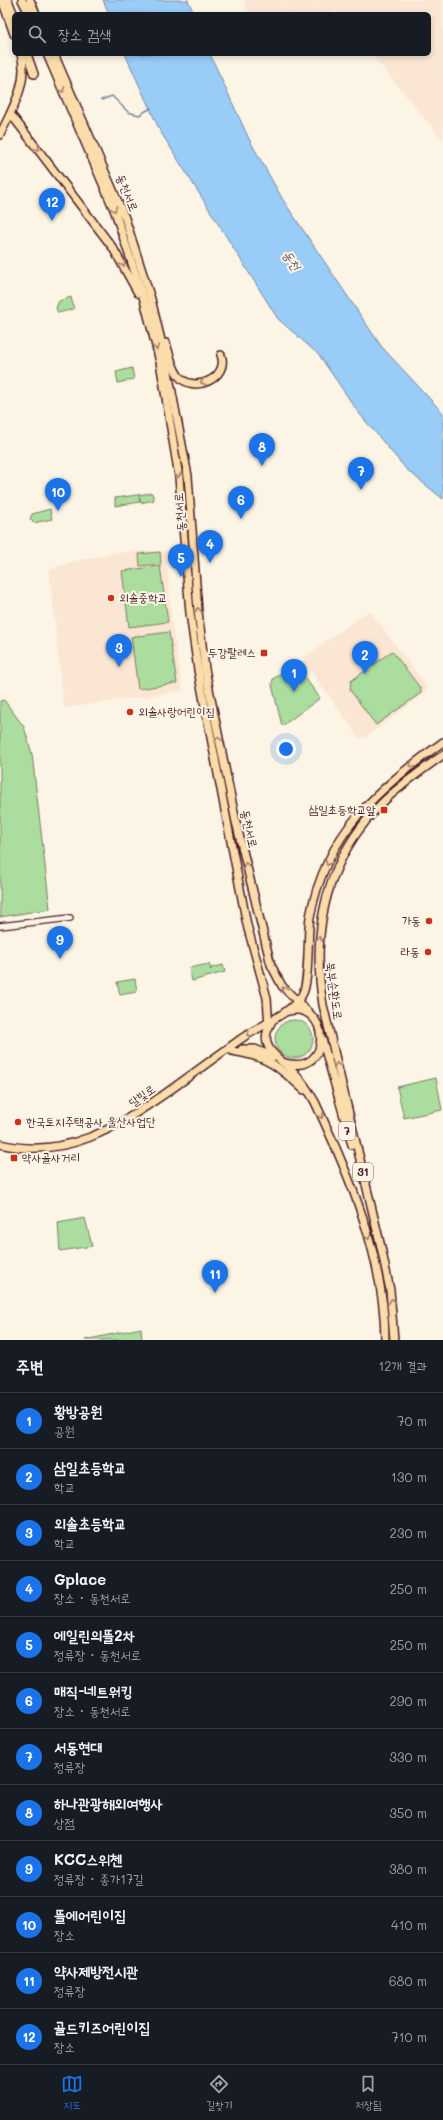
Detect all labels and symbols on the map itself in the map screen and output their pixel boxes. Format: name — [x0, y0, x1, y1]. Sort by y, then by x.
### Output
one-way arrow — [58, 86, 66, 93]
one-way arrow — [32, 144, 39, 151]
street label: 동천서로 — [113, 172, 143, 214]
pin: 12 — [39, 188, 65, 221]
one-way arrow — [110, 205, 118, 212]
water label: 동천 — [280, 246, 306, 274]
one-way arrow — [119, 259, 126, 267]
one-way arrow — [151, 343, 159, 350]
one-way arrow — [199, 377, 206, 386]
pin: 8 — [249, 433, 275, 466]
pin: 7 — [348, 457, 374, 490]
one-way arrow — [173, 471, 182, 478]
pin: 10 — [45, 478, 71, 511]
pin: 6 — [228, 486, 254, 519]
street label: 동천서로 — [169, 492, 189, 532]
pin: 4 — [197, 530, 223, 563]
pin: 5 — [168, 544, 194, 577]
place label: 외솔중학교 — [119, 589, 167, 605]
marker: 외솔중학교 — [106, 593, 116, 603]
one-way arrow — [194, 607, 203, 613]
pin: 3 — [106, 634, 132, 667]
pin: 2 — [352, 641, 378, 674]
place label: 두강팔레스 — [208, 644, 256, 660]
marker: 두강팔레스 — [259, 648, 269, 658]
pin: 1 — [281, 659, 307, 692]
place label: 외솔사랑어린이집 — [138, 703, 215, 719]
marker: 외솔사랑어린이집 — [125, 707, 135, 717]
one-way arrow — [215, 735, 223, 742]
your location — [276, 739, 296, 759]
one-way arrow — [409, 760, 416, 767]
place label: 삼일초등학교앞 — [308, 801, 376, 817]
marker: 삼일초등학교앞 — [379, 805, 389, 815]
street label: 동천서로 — [238, 808, 262, 849]
one-way arrow — [325, 858, 333, 866]
one-way arrow — [242, 862, 251, 869]
place label: 가동 — [402, 912, 421, 928]
marker: 가동 — [424, 916, 434, 926]
pin: 9 — [47, 926, 73, 959]
one-way arrow — [314, 936, 323, 942]
place label: 라동 — [401, 943, 420, 959]
marker: 라동 — [423, 947, 433, 957]
street label: 북부순환도로 — [323, 961, 347, 1021]
one-way arrow — [282, 986, 289, 993]
one-way arrow — [246, 1029, 253, 1037]
one-way arrow — [333, 1062, 342, 1069]
street label: 달빛로 — [125, 1080, 158, 1110]
one-way arrow — [316, 1111, 324, 1119]
place label: 한국토지주택공사 울산사업단 — [26, 1113, 156, 1129]
marker: 한국토지주택공사 울산사업단 — [13, 1117, 23, 1127]
road number: 7 — [339, 1122, 355, 1140]
place label: 약사골사거리 — [22, 1149, 80, 1165]
marker: 약사골사거리 — [9, 1153, 19, 1163]
road number: 31 — [353, 1163, 373, 1181]
one-way arrow — [364, 1233, 372, 1240]
pin: 11 — [202, 1260, 228, 1293]
one-way arrow — [388, 1298, 397, 1304]

